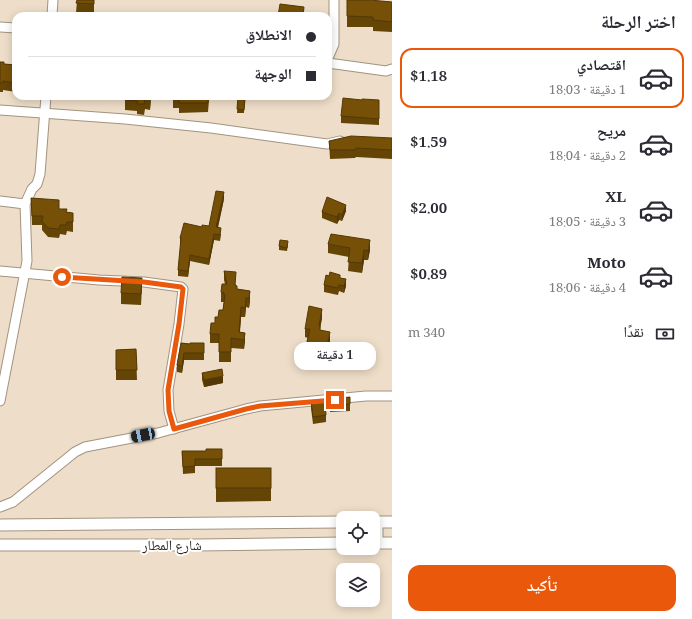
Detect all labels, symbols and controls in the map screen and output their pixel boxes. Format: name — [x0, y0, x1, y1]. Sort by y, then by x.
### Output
text: اختر الرحلة — [601, 9, 676, 39]
text: الانطلاق — [246, 24, 292, 50]
text: اقتصادي — [577, 54, 626, 80]
icon: car — [638, 60, 674, 96]
text: الوجهة — [254, 63, 292, 89]
text: $1.18 — [410, 65, 447, 91]
text: 1 دقيقة · 18:03 — [549, 80, 626, 102]
text: مريح — [597, 120, 626, 146]
icon: car — [638, 126, 674, 162]
text: $1.59 — [410, 131, 447, 157]
text: 2 دقيقة · 18:04 — [549, 146, 626, 168]
text: XL — [605, 186, 626, 212]
icon: car — [638, 192, 674, 228]
text: $2.00 — [410, 197, 447, 223]
text: 3 دقيقة · 18:05 — [549, 212, 626, 234]
text: Moto — [587, 252, 626, 278]
icon: car — [638, 258, 674, 294]
text: $0.89 — [410, 263, 447, 289]
route start — [53, 268, 71, 286]
text: 4 دقيقة · 18:06 — [549, 278, 626, 300]
text: نقدًا — [623, 321, 644, 347]
text: 340 m — [408, 323, 445, 345]
icon: cash — [654, 323, 676, 345]
callout: 1 دقيقة — [294, 342, 376, 370]
text: 1 دقيقة — [316, 345, 354, 367]
route end — [326, 391, 344, 409]
car — [130, 427, 156, 443]
map controls — [336, 511, 380, 607]
button: locate — [336, 511, 380, 555]
street label: شارع المطار — [141, 535, 202, 559]
button: layers — [336, 563, 380, 607]
button: تأكيد — [408, 565, 676, 611]

